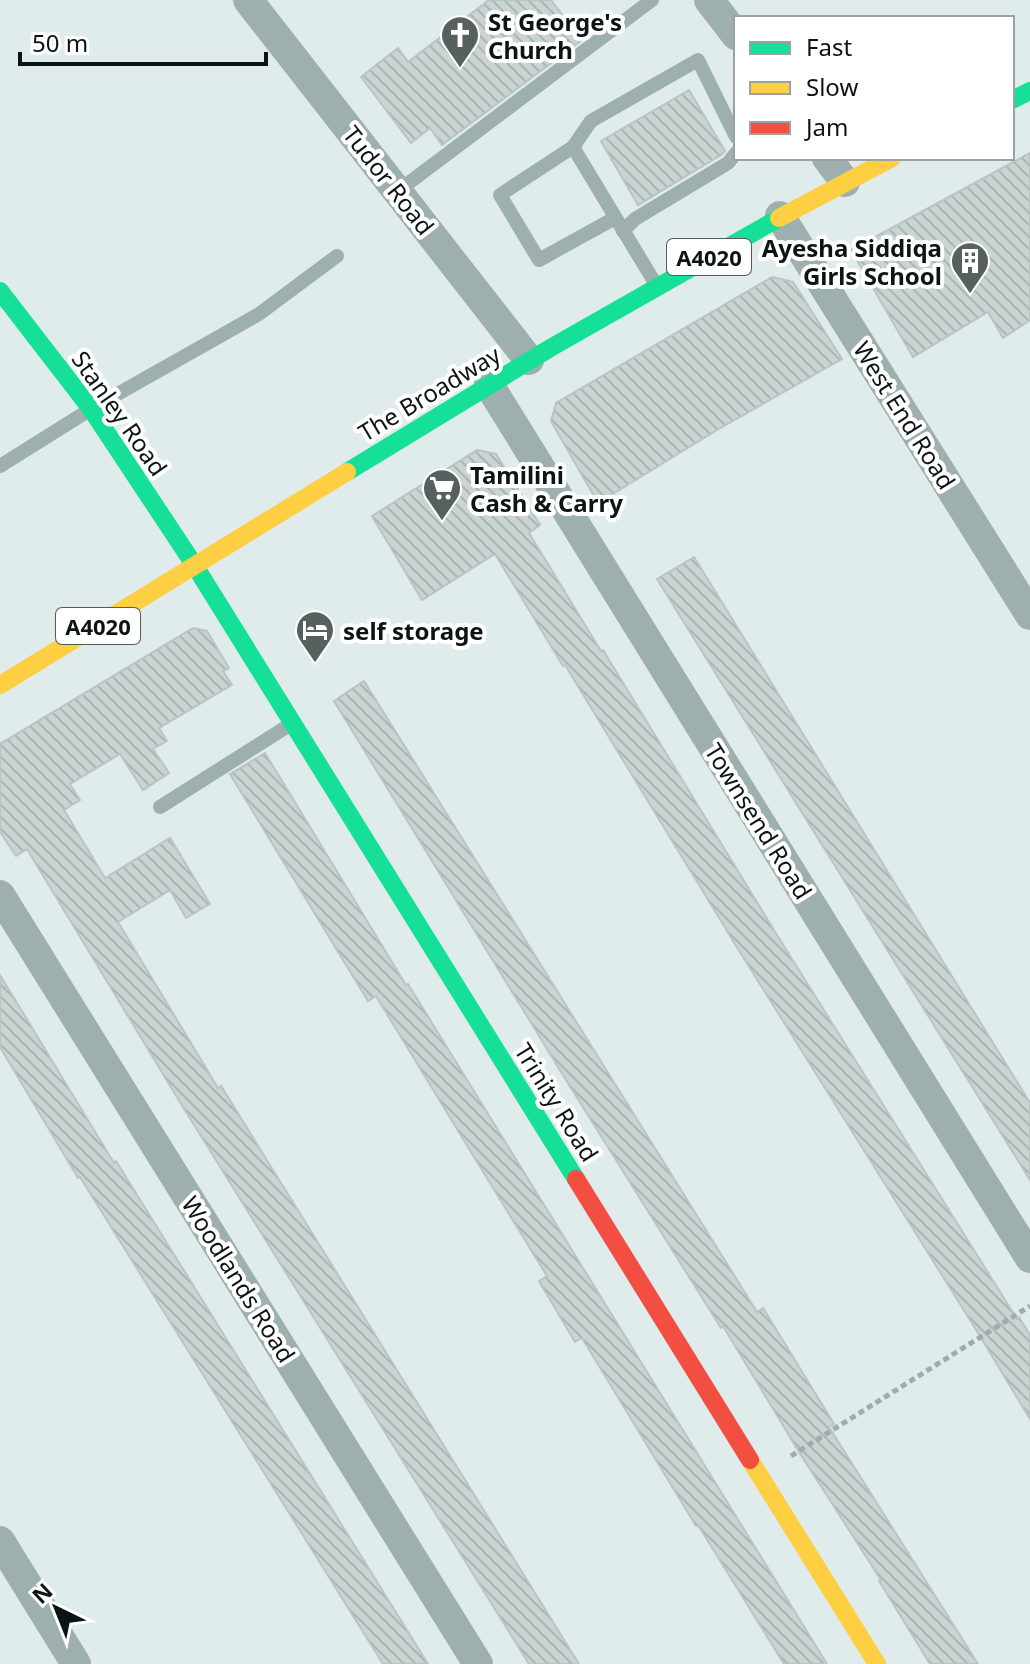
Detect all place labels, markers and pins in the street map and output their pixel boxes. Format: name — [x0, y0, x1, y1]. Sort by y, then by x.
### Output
place label: St George's Church — [488, 5, 622, 66]
church icon: St George's Church — [439, 14, 481, 69]
place label: Ayesha Siddiqa Girls School — [762, 231, 942, 292]
building icon: Ayesha Siddiqa Girls School — [949, 240, 991, 295]
place label: Tamilini Cash & Carry — [470, 458, 623, 519]
supermarket icon: Tamilini Cash & Carry — [421, 467, 463, 522]
hotel icon: self storage — [294, 609, 336, 664]
place label: self storage — [343, 614, 484, 647]

